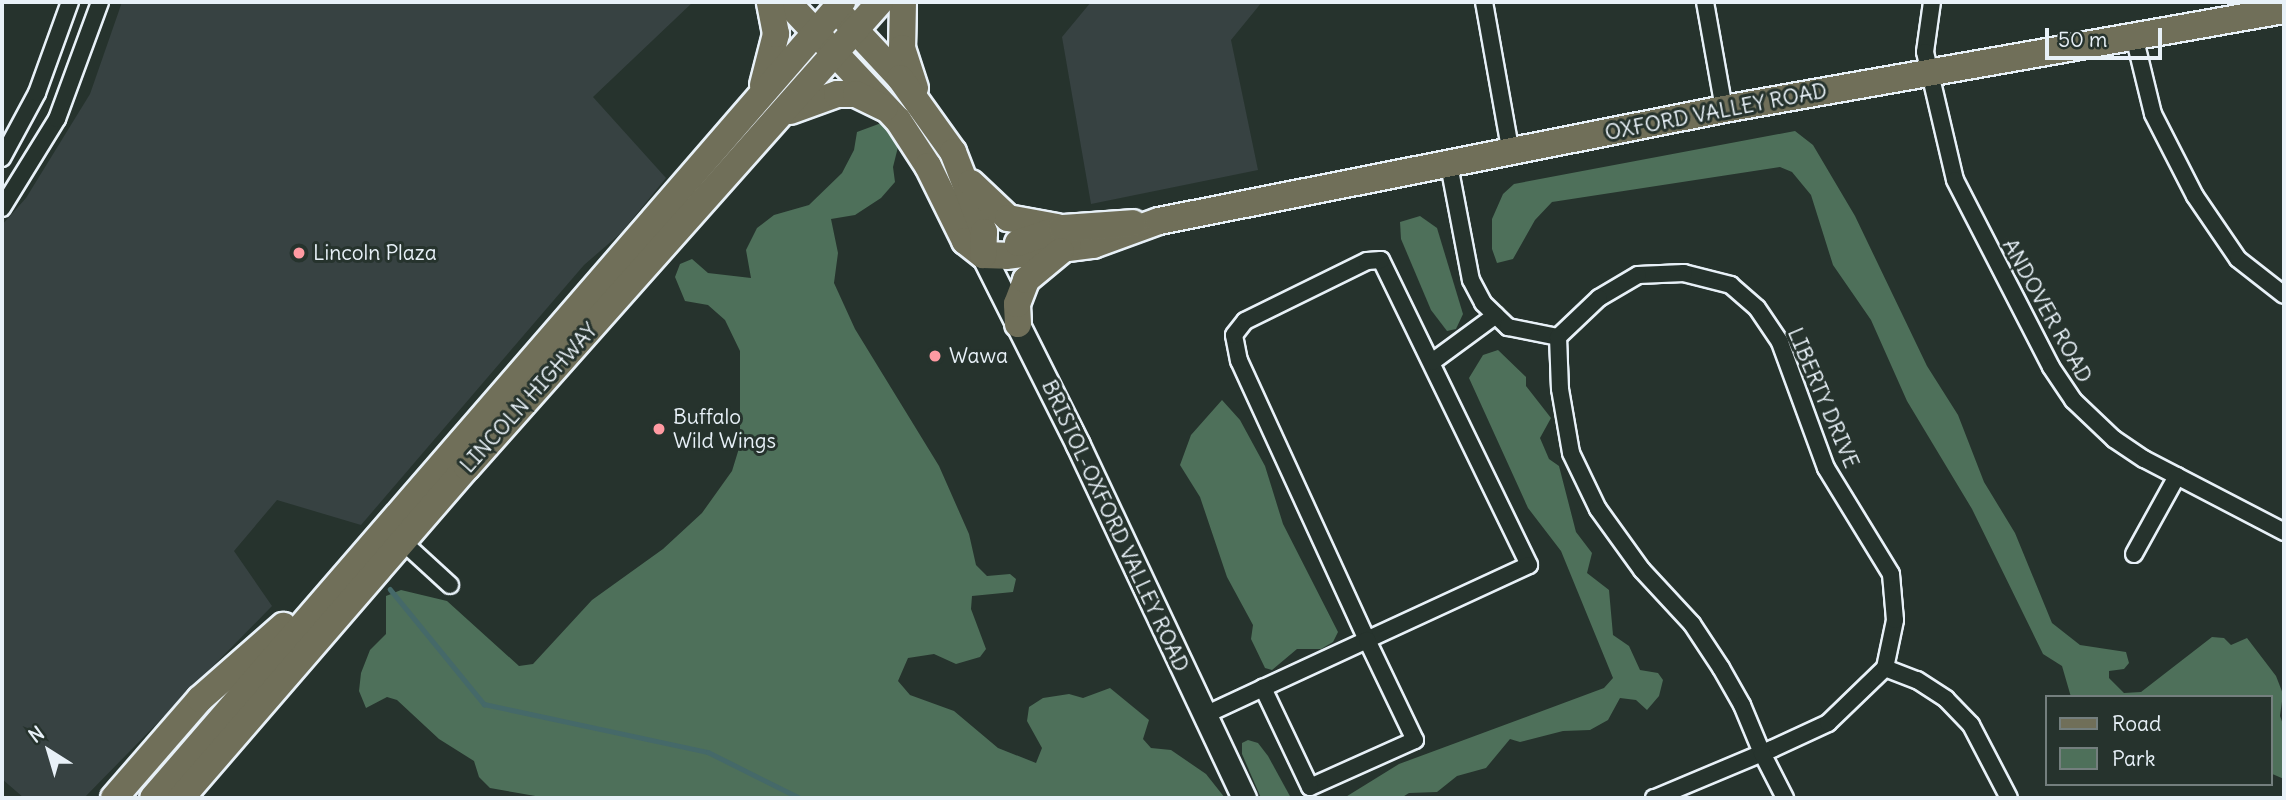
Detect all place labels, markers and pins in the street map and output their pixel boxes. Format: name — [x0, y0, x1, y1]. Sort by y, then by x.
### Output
place label: Lincoln Plaza — [313, 240, 437, 266]
marker: Lincoln Plaza — [291, 245, 307, 261]
place label: Wawa — [949, 343, 1008, 369]
marker: Wawa — [927, 348, 943, 364]
place label: Buffalo Wild Wings — [673, 404, 776, 454]
marker: Buffalo Wild Wings — [651, 421, 667, 437]

